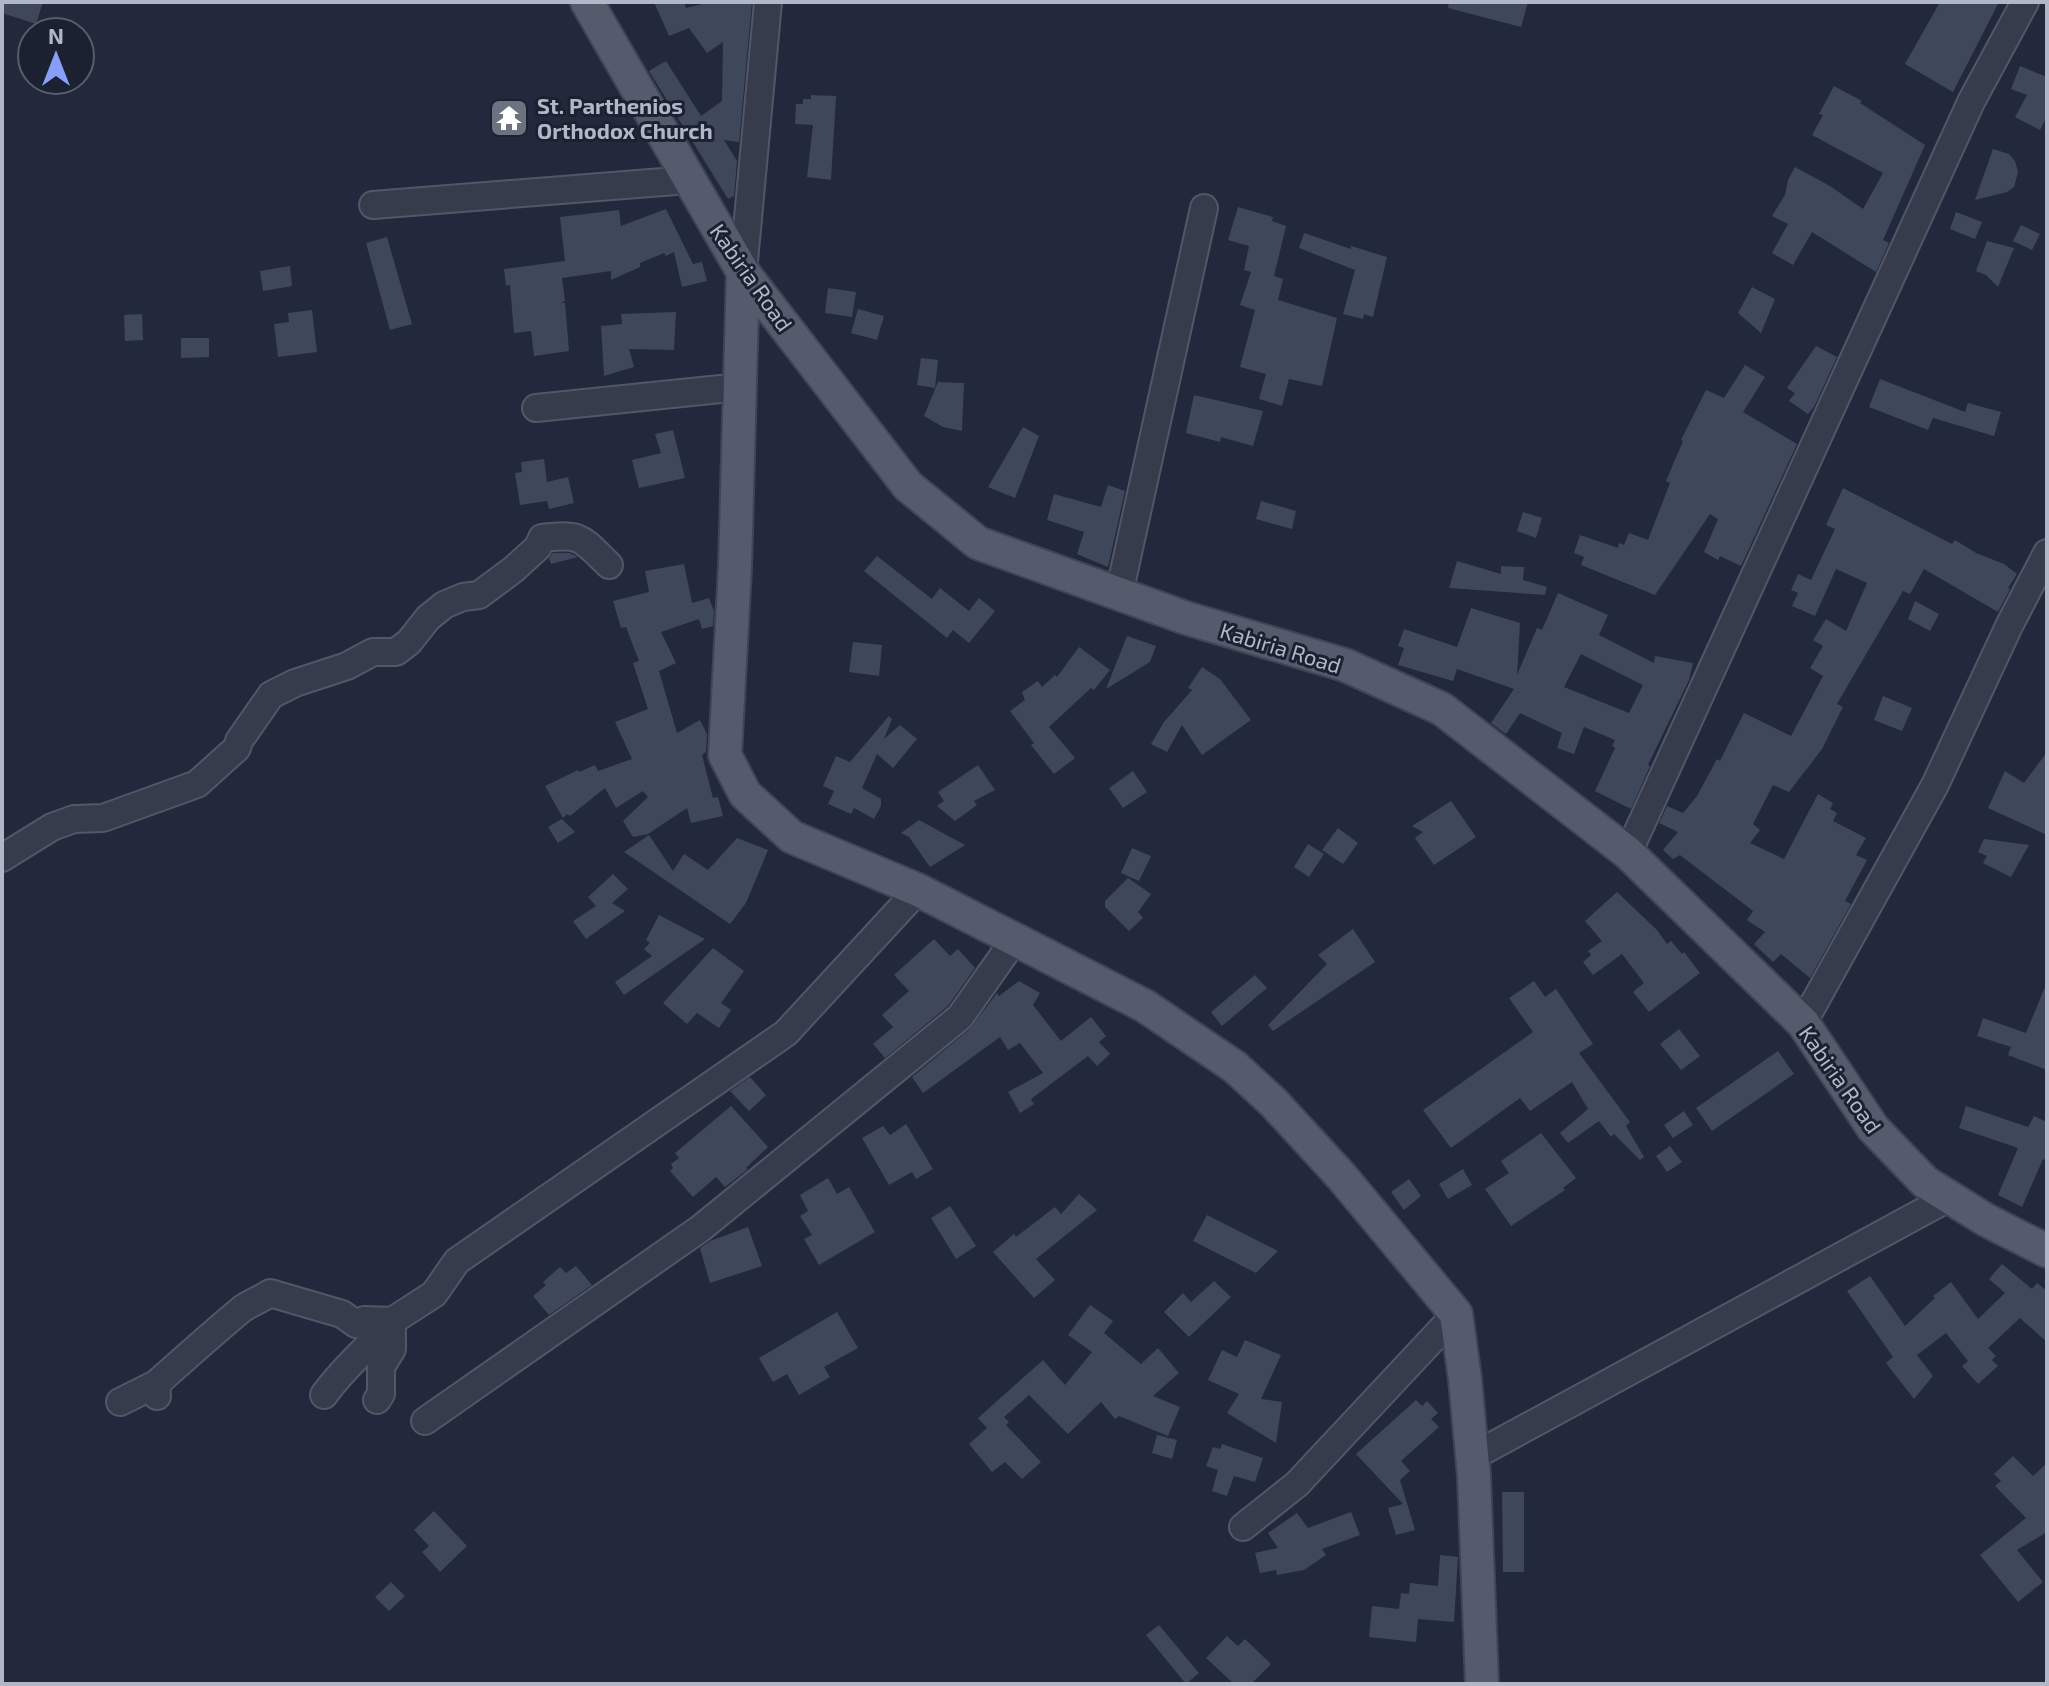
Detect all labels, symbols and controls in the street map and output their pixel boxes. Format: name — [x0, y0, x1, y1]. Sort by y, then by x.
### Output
north arrow — [16, 16, 96, 96]
text: N — [48, 22, 64, 48]
place label: St. Parthenios Orthodox Church — [537, 92, 713, 143]
temple icon: St. Parthenios Orthodox Church — [488, 97, 530, 139]
street label: Kabiria Road — [705, 218, 799, 336]
street label: Kabiria Road — [1217, 616, 1345, 678]
street label: Kabiria Road — [1794, 1020, 1888, 1138]

